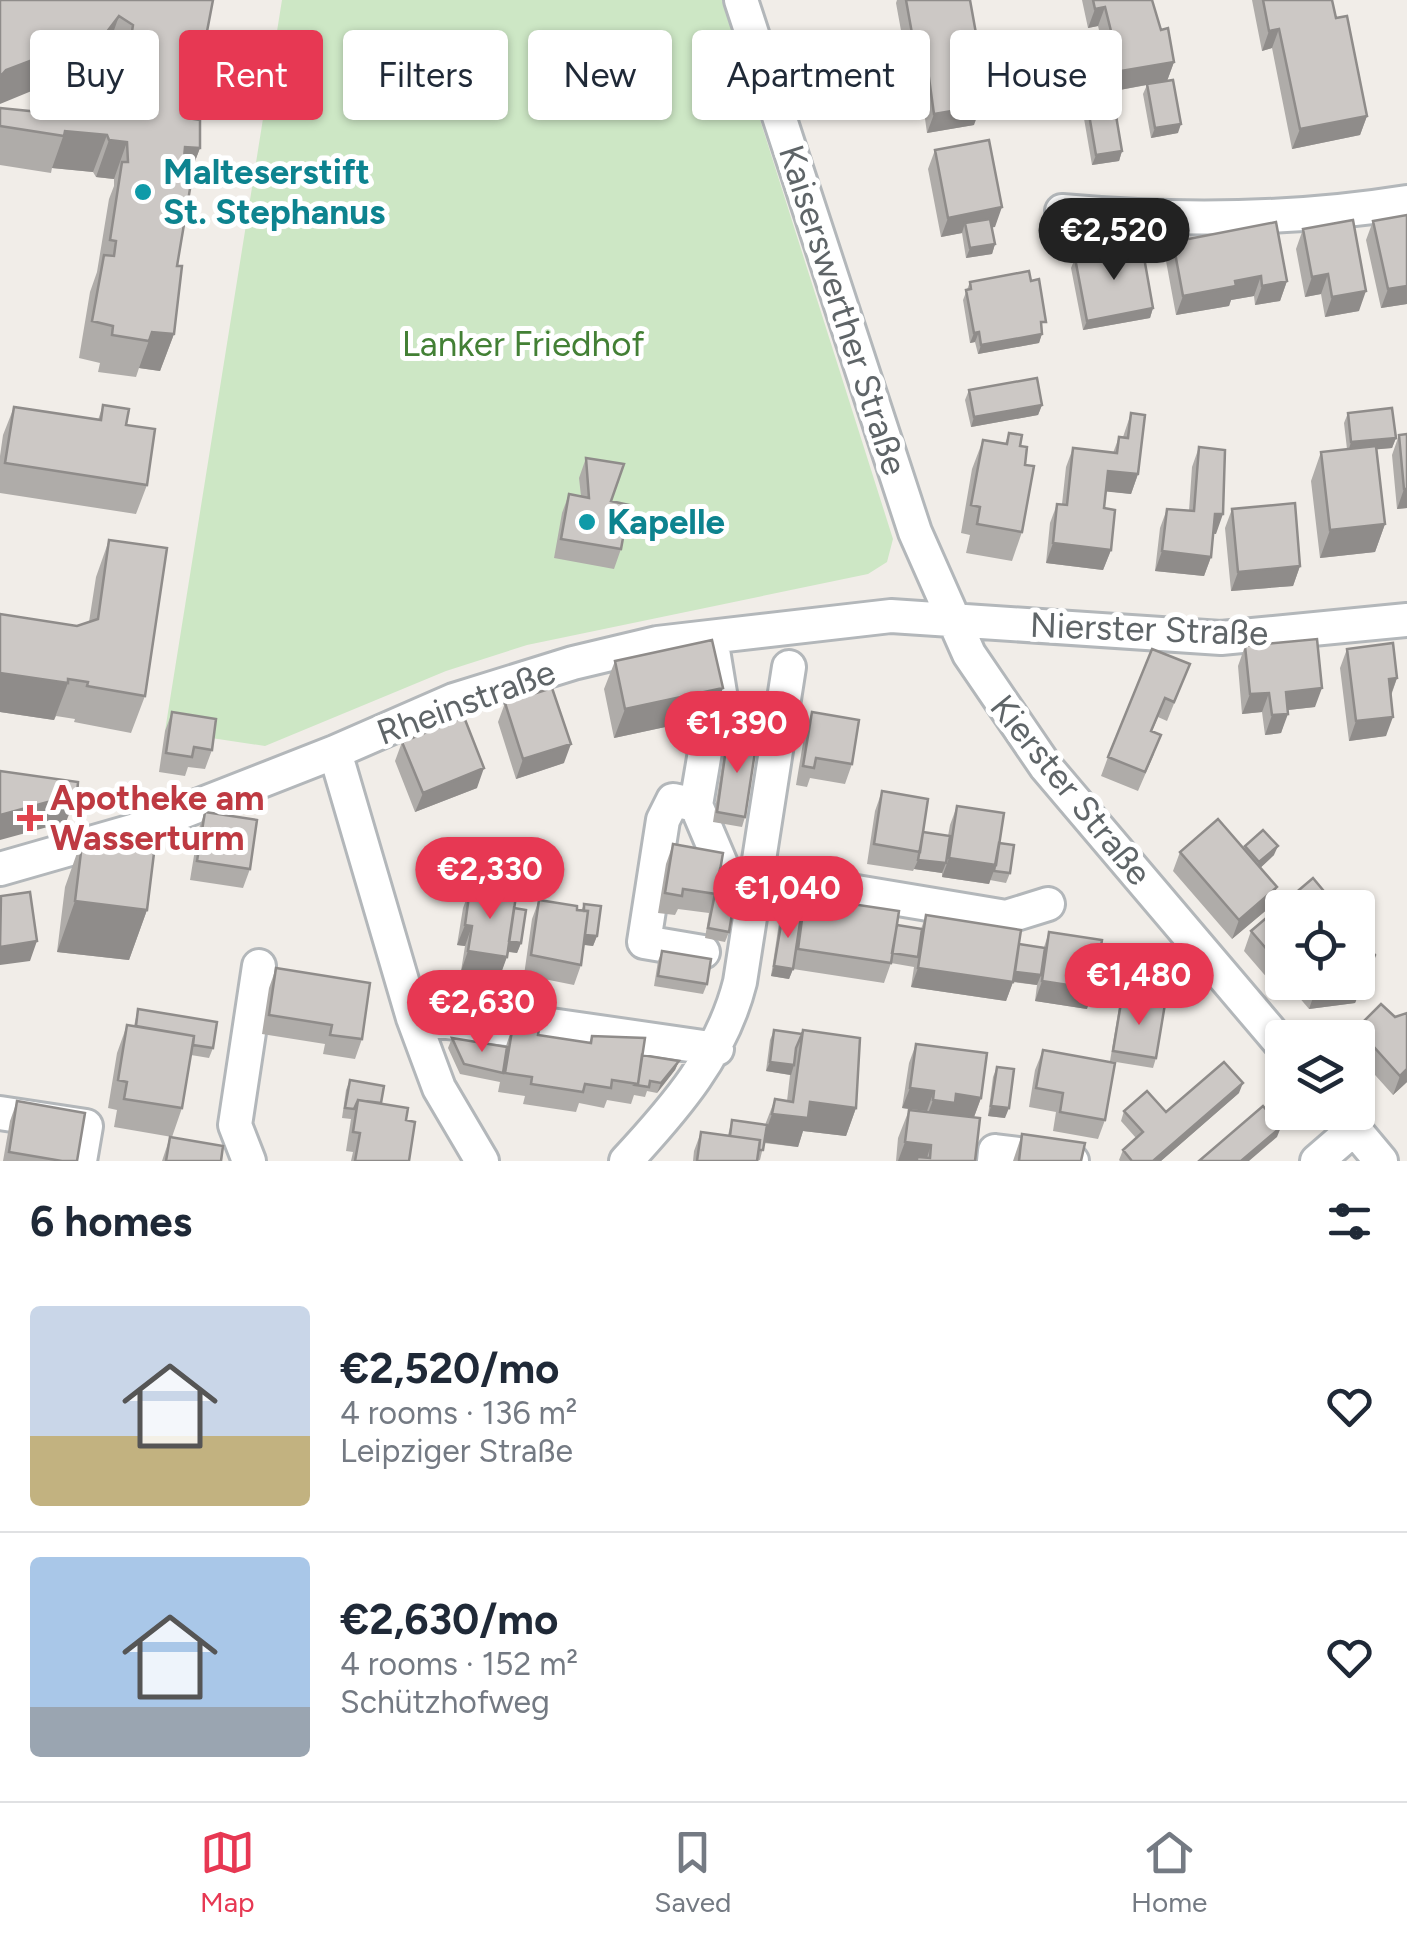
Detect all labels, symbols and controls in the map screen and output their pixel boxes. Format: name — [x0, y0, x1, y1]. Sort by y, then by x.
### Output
chip: Buy — [30, 30, 159, 120]
chip: Rent — [179, 30, 323, 120]
chip: Filters — [343, 30, 508, 120]
chip: New — [528, 30, 672, 120]
chip: Apartment — [692, 30, 930, 120]
chip: House — [950, 30, 1122, 120]
street label: Kaiserswerther Straße — [770, 140, 916, 480]
place label: Malteserstift St. Stephanus — [163, 151, 385, 233]
marker: Malteserstift St. Stephanus — [132, 181, 154, 203]
pin: €2,520 — [1033, 198, 1195, 283]
text: €2,520 — [1061, 211, 1167, 249]
park label: Lanker Friedhof — [402, 323, 644, 365]
place label: Kapelle — [607, 501, 725, 543]
marker: Kapelle — [576, 511, 598, 533]
street label: Nierster Straße — [1029, 604, 1269, 654]
street label: Rheinstraße — [371, 650, 561, 754]
street label: Kierster Straße — [981, 686, 1161, 894]
pin: €1,390 — [656, 691, 818, 776]
text: €1,390 — [686, 704, 788, 742]
place label: Apotheke am Wasserturm — [50, 777, 265, 859]
marker: Apotheke am Wasserturm — [19, 807, 41, 829]
pin: €2,330 — [409, 837, 571, 922]
text: €2,330 — [437, 850, 543, 888]
pin: €1,040 — [707, 856, 869, 941]
text: €1,040 — [735, 869, 841, 907]
map controls — [1265, 890, 1375, 1130]
button: locate — [1265, 890, 1375, 1000]
pin: €1,480 — [1058, 943, 1220, 1028]
text: €1,480 — [1087, 956, 1191, 994]
pin: €2,630 — [401, 970, 563, 1055]
text: €2,630 — [429, 983, 535, 1021]
button: layers — [1265, 1020, 1375, 1130]
icon: filters — [1322, 1194, 1377, 1249]
text: 6 homes — [30, 1196, 192, 1247]
text: €2,520/mo — [340, 1343, 559, 1394]
icon: home — [110, 1346, 230, 1466]
icon: heart — [1322, 1379, 1377, 1434]
text: 4 rooms · 136 m² — [340, 1394, 577, 1432]
text: Leipziger Straße — [340, 1432, 573, 1470]
text: €2,630/mo — [340, 1594, 558, 1645]
icon: home — [110, 1597, 230, 1717]
icon: heart — [1322, 1630, 1377, 1685]
text: 4 rooms · 152 m² — [340, 1645, 578, 1683]
text: Schützhofweg — [340, 1683, 550, 1721]
tab: Map — [200, 1825, 255, 1919]
tab: Saved — [654, 1825, 731, 1919]
tab: Home — [1131, 1825, 1207, 1919]

